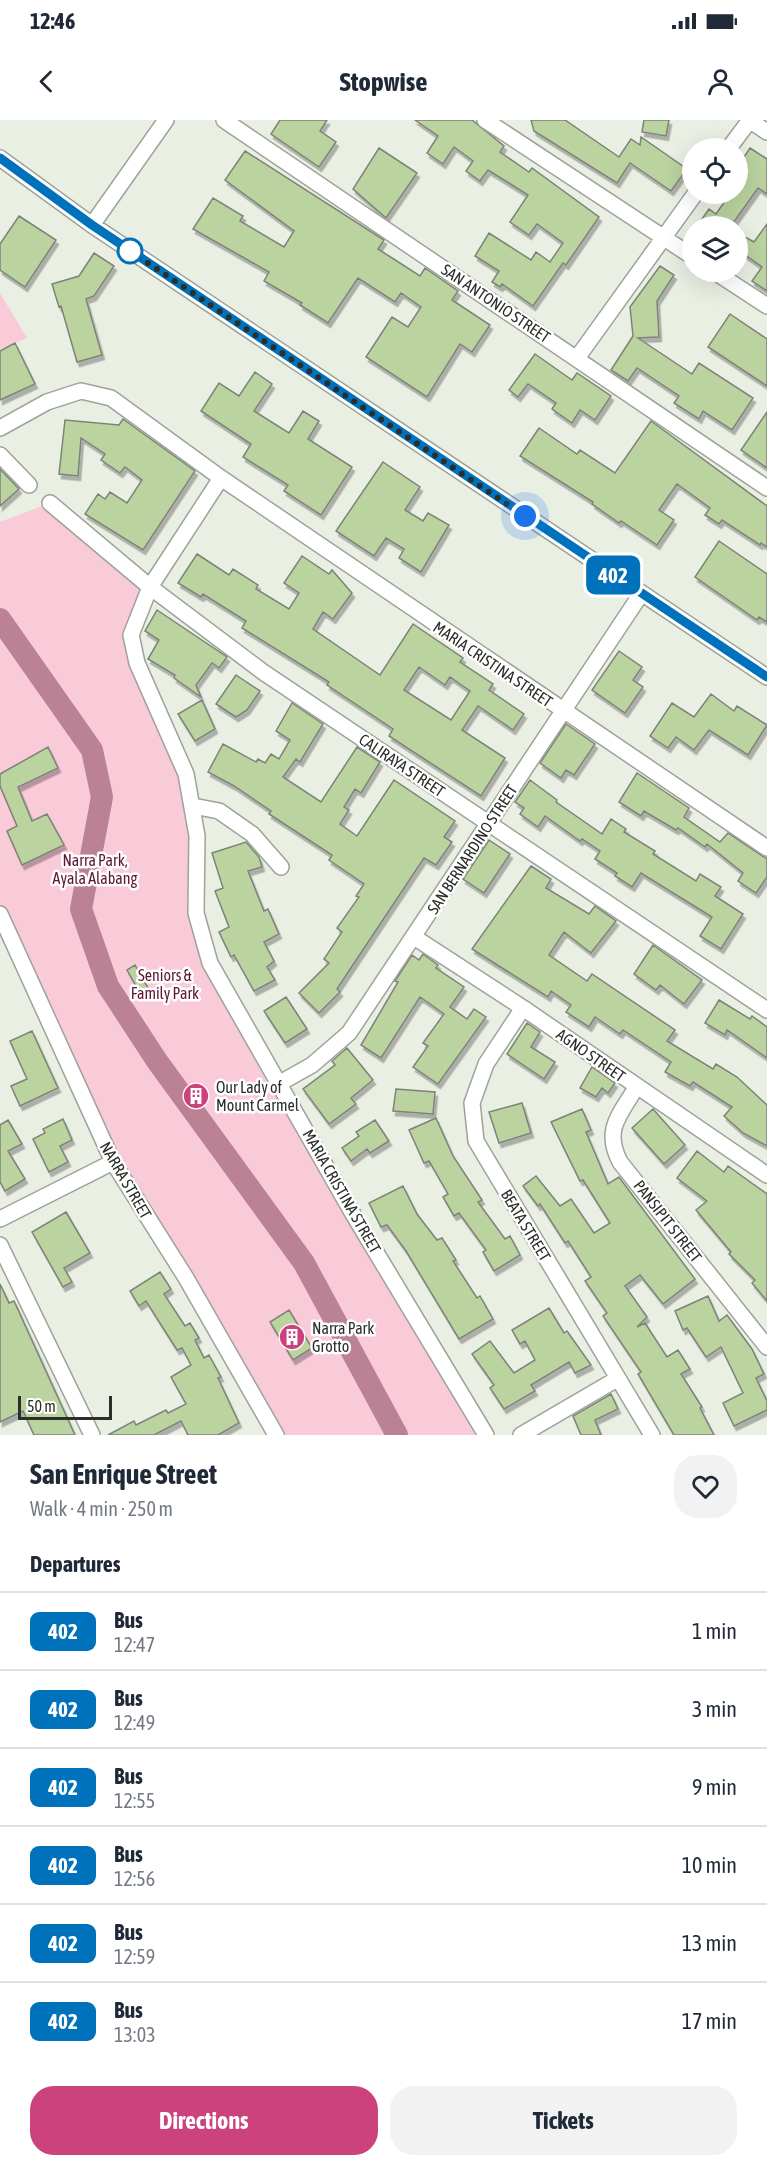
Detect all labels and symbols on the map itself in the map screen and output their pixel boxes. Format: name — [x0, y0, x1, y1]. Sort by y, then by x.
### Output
unlabelled marker — [117, 238, 143, 264]
street label: SAN ANTONIO STREET — [438, 260, 554, 346]
your location — [510, 501, 540, 531]
line badge: 402 — [578, 556, 648, 594]
street label: MARIA CRISTINA STREET — [430, 617, 556, 711]
street label: CALIRAYA STREET — [356, 730, 448, 800]
street label: SAN BERNARDINO STREET — [424, 781, 520, 917]
park label: Narra Park, Ayala Alabang — [53, 851, 137, 888]
park label: Seniors & Family Park — [131, 966, 199, 1003]
street label: AGNO STREET — [553, 1025, 629, 1085]
place label: Our Lady of Mount Carmel — [216, 1078, 300, 1114]
building icon: Our Lady of Mount Carmel — [181, 1081, 211, 1111]
street label: MARIA CRISTINA STREET — [299, 1126, 385, 1256]
street label: NARRA STREET — [97, 1138, 155, 1222]
street label: PANSIPIT STREET — [630, 1177, 706, 1265]
street label: BEATA STREET — [498, 1186, 554, 1264]
place label: Narra Park Grotto — [312, 1319, 374, 1355]
building icon: Narra Park Grotto — [277, 1322, 307, 1352]
scale bar — [18, 1393, 112, 1420]

